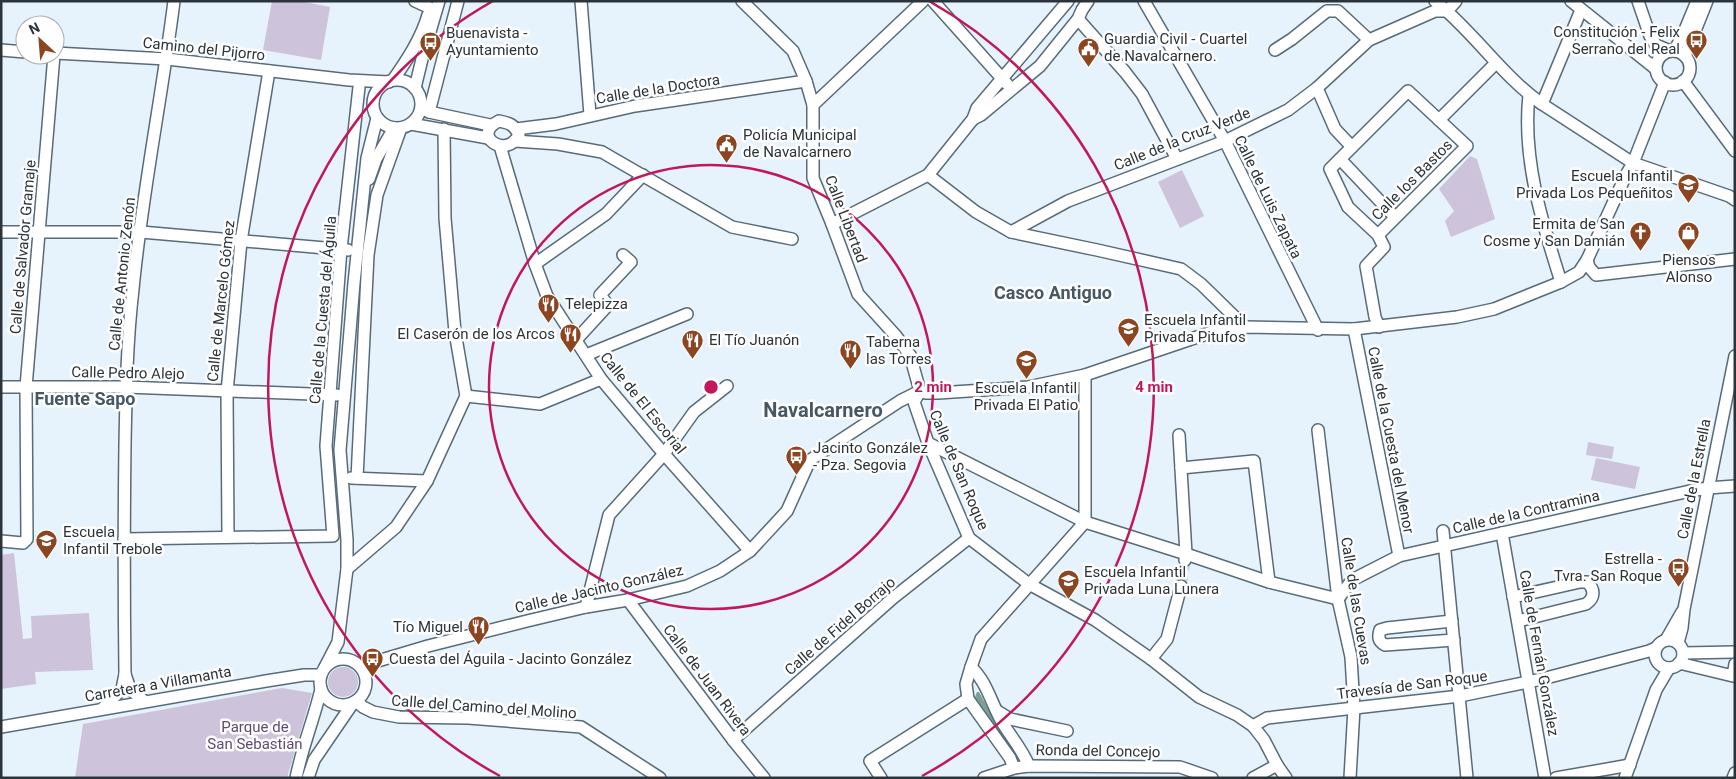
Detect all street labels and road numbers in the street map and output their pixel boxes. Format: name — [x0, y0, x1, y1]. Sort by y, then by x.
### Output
street label: Camino del Pijorro — [142, 34, 266, 64]
street label: Calle de la Doctora — [595, 70, 721, 108]
street label: Calle de la Cruz Verde — [1111, 103, 1253, 175]
street label: Calle de Luis Zapata — [1230, 132, 1306, 262]
street label: Calle los Bastos — [1368, 136, 1456, 224]
street label: Calle de Salvador Gramaje — [6, 159, 40, 335]
street label: Calle Libertad — [821, 173, 871, 265]
street label: Calle de Antonio Zenón — [105, 196, 139, 352]
street label: Calle de la Cuesta del Águila — [306, 215, 340, 405]
street label: Calle de Marcelo Gómez — [204, 219, 238, 383]
street label: Calle de la Cuesta del Menor — [1364, 345, 1418, 535]
street label: Calle de El Escorial — [596, 348, 690, 458]
street label: Calle Pedro Alejo — [71, 363, 185, 383]
street label: Calle de San Roque — [926, 407, 992, 533]
street label: Calle de la Estrella — [1674, 417, 1714, 541]
street label: Calle de la Contramina — [1451, 486, 1601, 538]
street label: Calle de las Cuevas — [1337, 536, 1375, 666]
street label: Calle de Jacinto González — [513, 561, 685, 617]
street label: Calle de Fernán González — [1516, 569, 1562, 737]
street label: Calle de Fidel Borrajo — [781, 573, 899, 679]
street label: Calle de Juan Rivera — [659, 621, 755, 739]
street label: Carretera a Villamanta — [83, 662, 233, 706]
street label: Travesía de San Roque — [1336, 667, 1488, 703]
street label: Calle del Camino del Molino — [391, 692, 577, 722]
street label: Ronda del Concejo — [1035, 741, 1161, 761]

